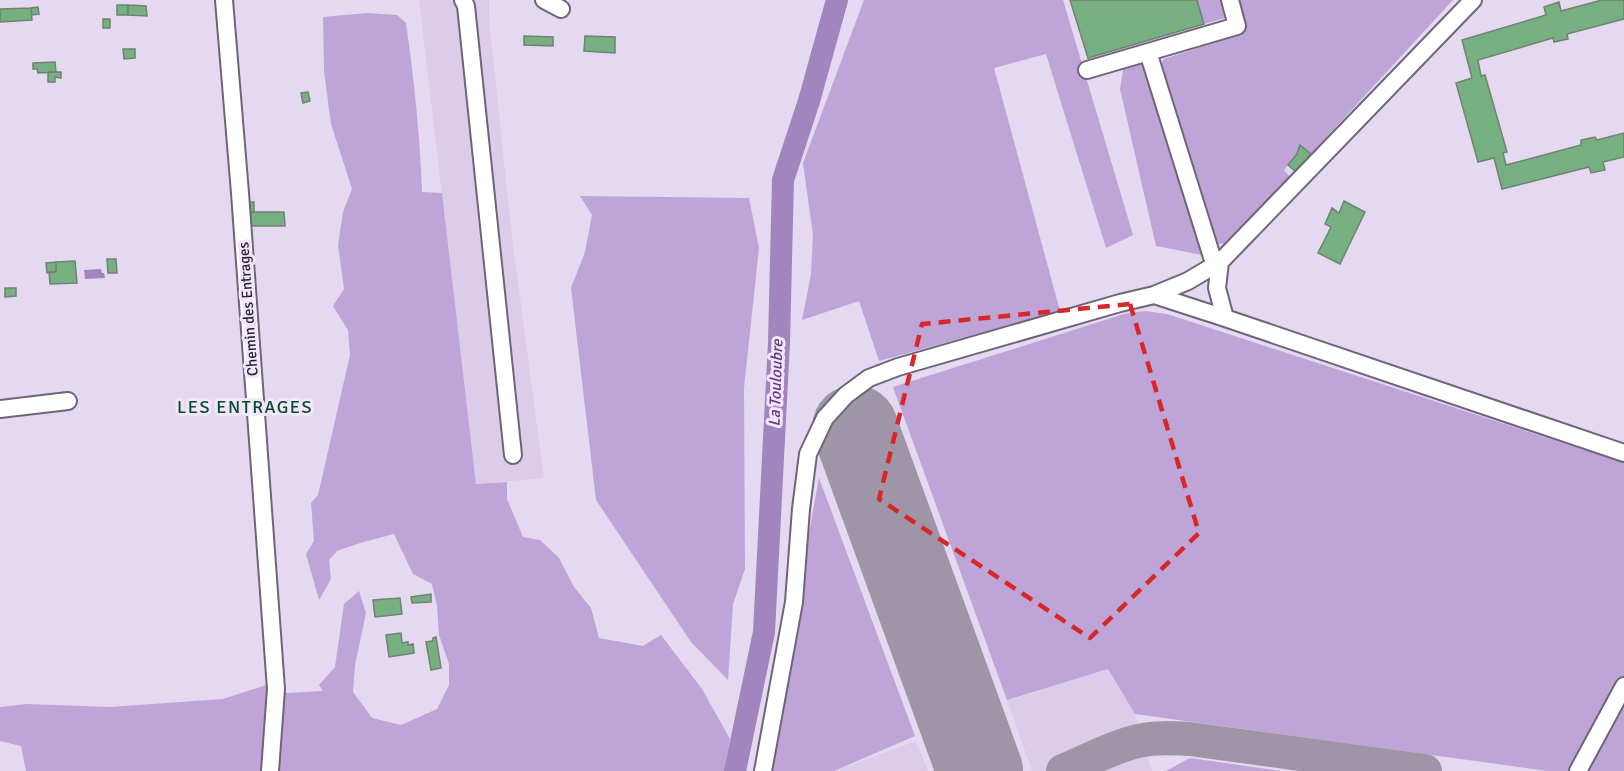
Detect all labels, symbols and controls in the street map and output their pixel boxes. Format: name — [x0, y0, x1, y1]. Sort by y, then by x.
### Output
street label: Chemin des Entrages — [234, 241, 262, 377]
water label: La Touloubre — [764, 338, 788, 427]
district label: LES ENTRAGES — [177, 396, 313, 418]

